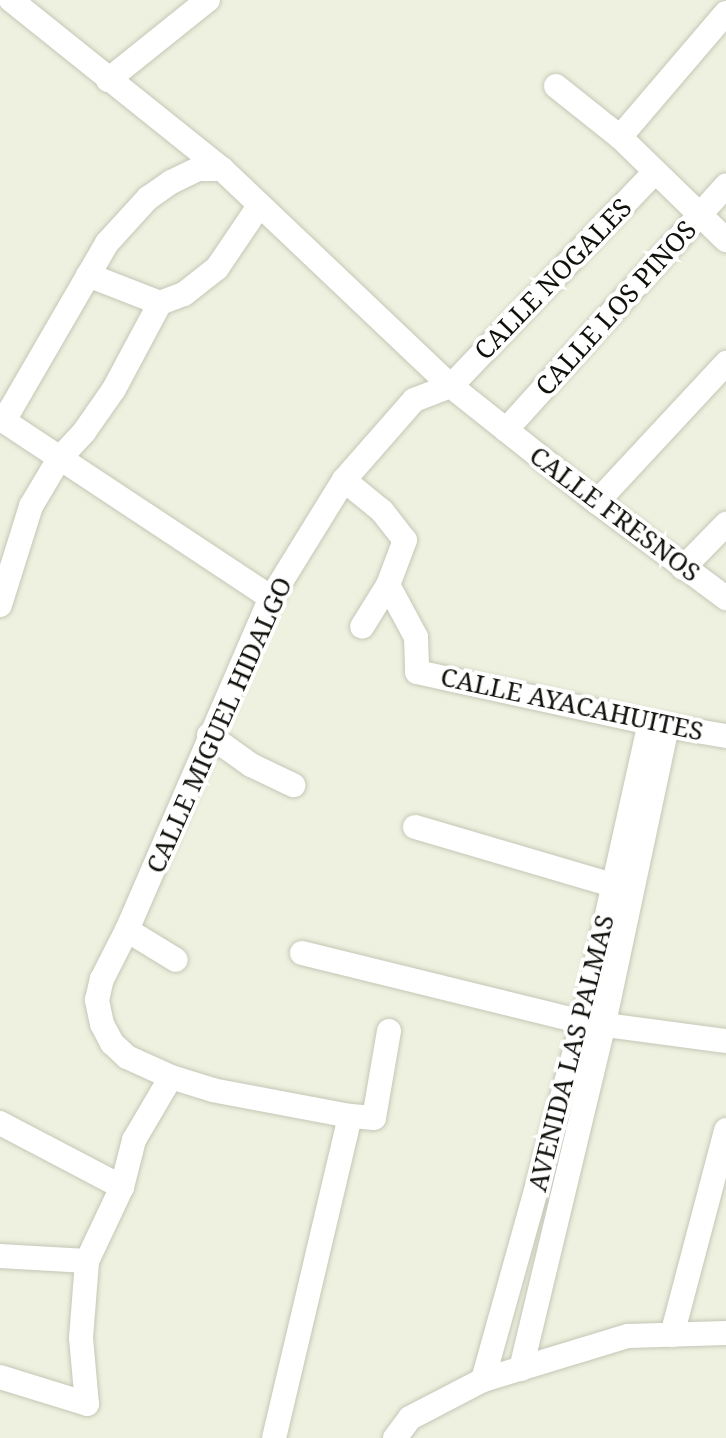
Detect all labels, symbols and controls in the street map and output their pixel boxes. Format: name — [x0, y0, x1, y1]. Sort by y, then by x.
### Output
street label: CALLE NOGALES — [468, 192, 638, 366]
street label: CALLE LOS PINOS — [529, 214, 703, 402]
street label: CALLE FRESNOS — [523, 440, 707, 588]
street label: CALLE MIGUEL HIDALGO — [139, 572, 299, 878]
street label: CALLE AYACAHUITES — [438, 661, 706, 747]
street label: AVENIDA LAS PALMAS — [522, 911, 620, 1195]

